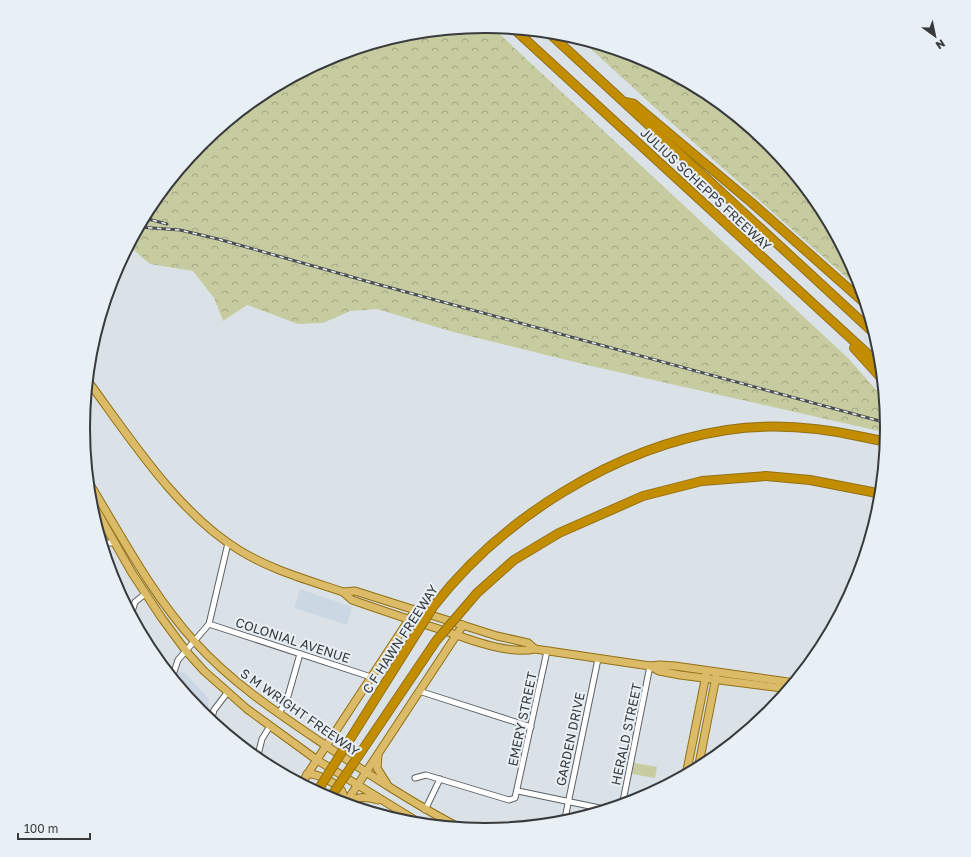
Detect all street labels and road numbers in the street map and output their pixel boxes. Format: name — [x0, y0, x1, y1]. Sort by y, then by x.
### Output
street label: JULIUS SCHEPPS FREEWAY — [637, 124, 775, 254]
street label: C F HAWN FREEWAY — [359, 581, 441, 696]
street label: COLONIAL AVENUE — [234, 614, 352, 666]
street label: S M WRIGHT FREEWAY — [237, 665, 363, 760]
street label: EMERY STREET — [504, 670, 540, 768]
street label: HERALD STREET — [607, 681, 645, 787]
street label: GARDEN DRIVE — [552, 691, 588, 787]

